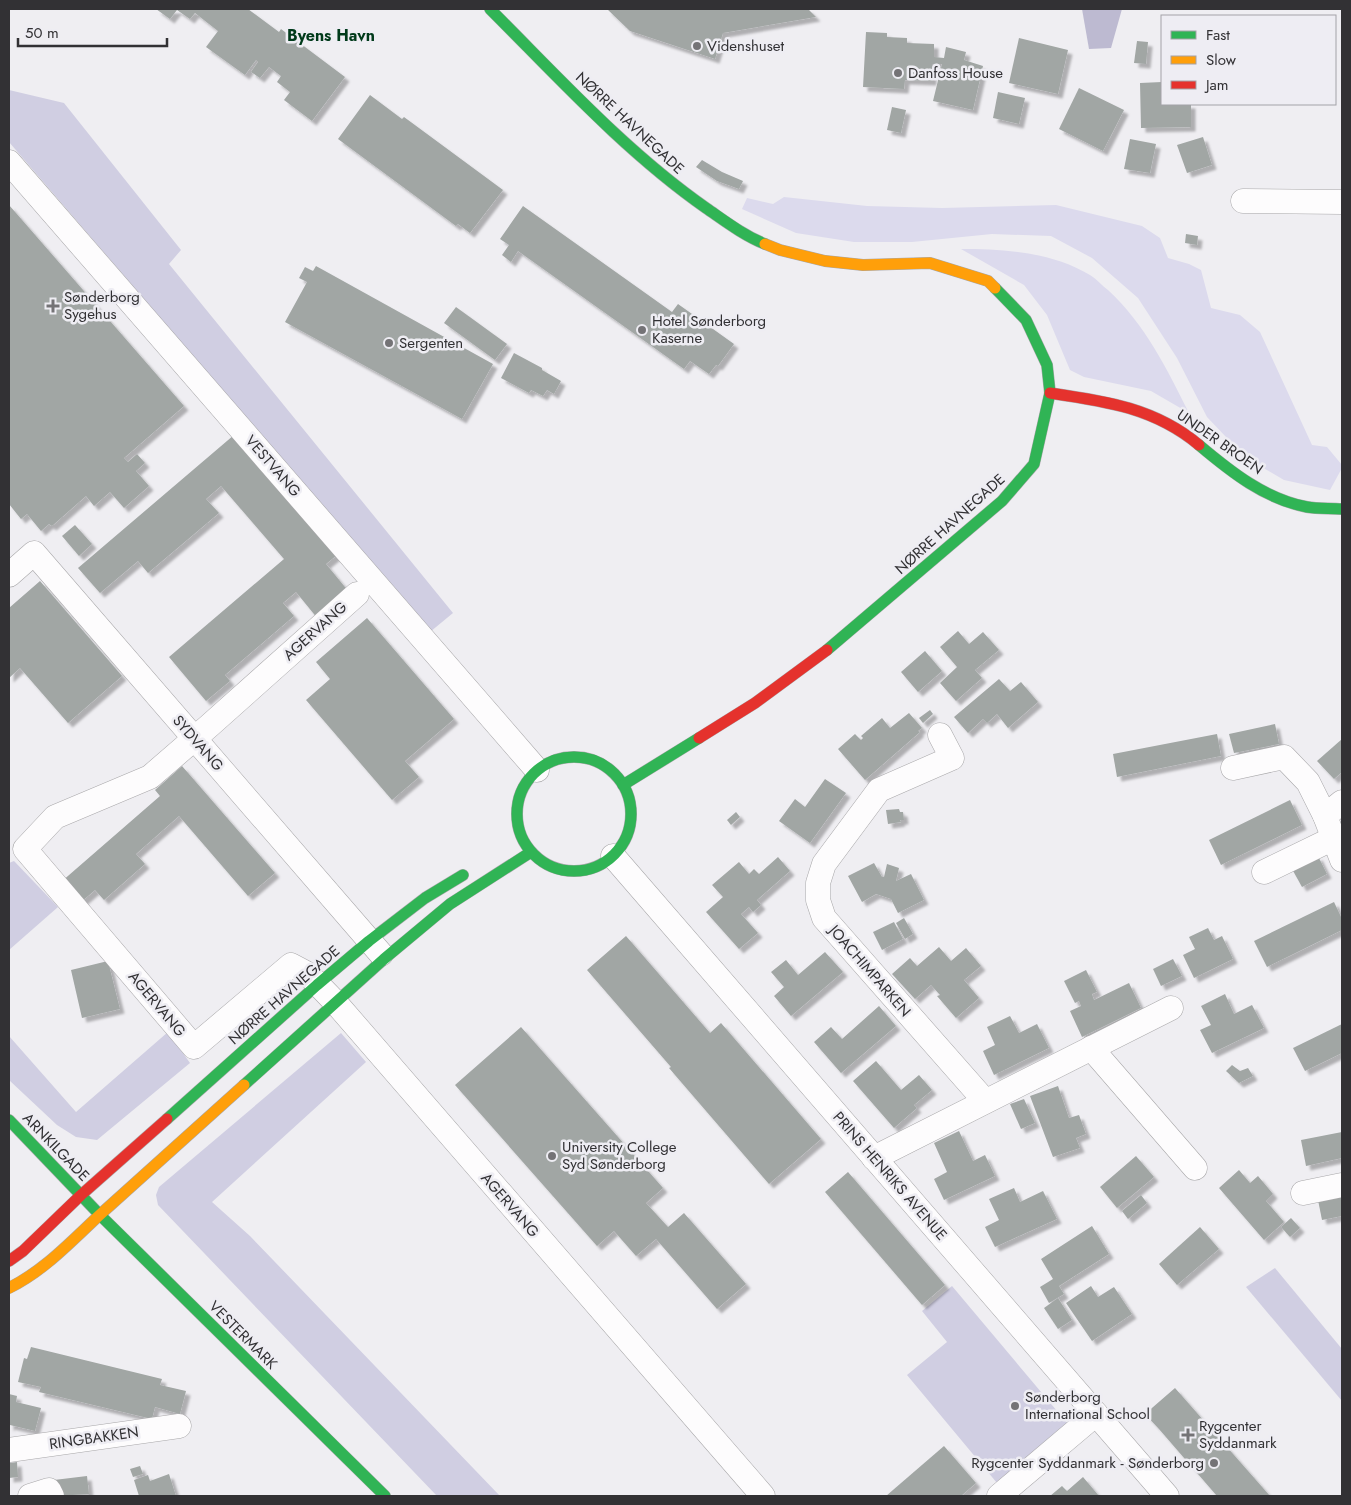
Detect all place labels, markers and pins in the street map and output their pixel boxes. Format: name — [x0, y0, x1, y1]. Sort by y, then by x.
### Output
place label: Videnshuset — [707, 35, 785, 57]
marker: Videnshuset — [691, 40, 703, 52]
place label: Danfoss House — [908, 62, 1003, 84]
marker: Danfoss House — [892, 67, 904, 79]
place label: Sønderborg Sygehus — [64, 286, 140, 325]
marker: Sønderborg Sygehus — [46, 299, 60, 313]
place label: Hotel Sønderborg Kaserne — [652, 310, 766, 349]
marker: Hotel Sønderborg Kaserne — [636, 324, 648, 336]
place label: Sergenten — [399, 332, 463, 354]
marker: Sergenten — [383, 337, 395, 349]
place label: University College Syd Sønderborg — [562, 1136, 677, 1175]
marker: University College Syd Sønderborg — [546, 1150, 558, 1162]
place label: Sønderborg International School — [1025, 1386, 1150, 1425]
marker: Sønderborg International School — [1009, 1400, 1021, 1412]
place label: Rygcenter Syddanmark — [1199, 1415, 1277, 1454]
marker: Rygcenter Syddanmark — [1181, 1428, 1195, 1442]
place label: Rygcenter Syddanmark - Sønderborg — [971, 1452, 1204, 1474]
marker: Rygcenter Syddanmark - Sønderborg — [1208, 1457, 1220, 1469]

